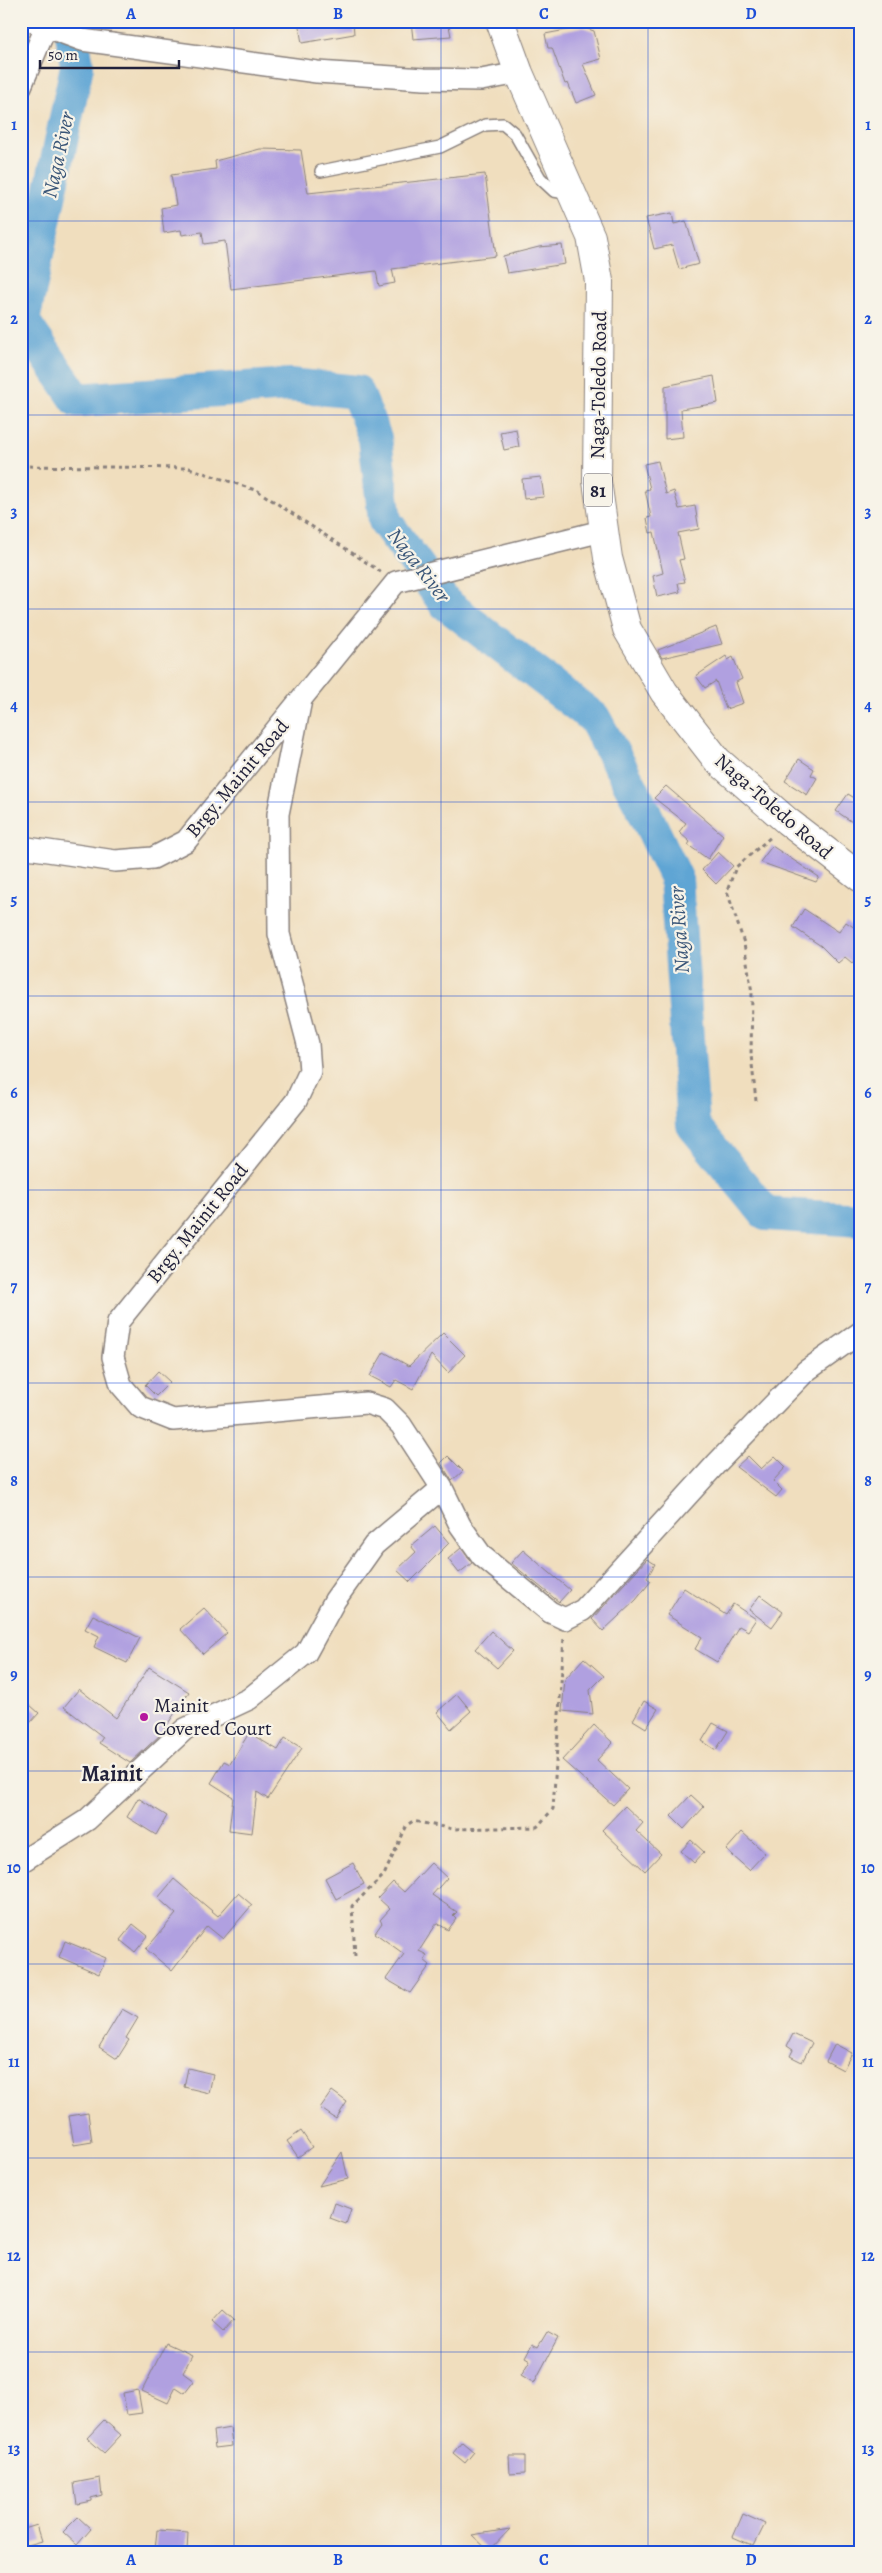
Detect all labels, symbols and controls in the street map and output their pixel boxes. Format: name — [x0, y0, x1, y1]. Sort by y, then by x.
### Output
text: A — [125, 3, 137, 25]
text: B — [333, 3, 343, 25]
text: C — [539, 3, 549, 25]
text: D — [745, 3, 757, 25]
scale bar — [40, 38, 179, 70]
text: 50 m — [48, 45, 78, 65]
water label: Naga River — [35, 109, 81, 201]
text: 1 — [11, 114, 17, 136]
text: 1 — [865, 114, 871, 136]
text: 2 — [10, 308, 18, 330]
text: 2 — [864, 308, 872, 330]
street label: Naga-Toledo Road — [584, 310, 613, 459]
road number: 81 — [584, 474, 612, 506]
text: 3 — [11, 501, 18, 523]
text: 3 — [865, 501, 872, 523]
water label: Naga River — [381, 522, 457, 609]
text: 4 — [10, 695, 18, 717]
text: 4 — [864, 695, 872, 717]
street label: Brgy. Mainit Road — [180, 713, 295, 843]
street label: Naga-Toledo Road — [709, 748, 839, 865]
water label: Naga River — [662, 885, 696, 974]
text: 5 — [11, 889, 18, 911]
text: 5 — [865, 889, 872, 911]
text: 6 — [10, 1082, 18, 1104]
text: 6 — [864, 1082, 872, 1104]
street label: Brgy. Mainit Road — [141, 1157, 254, 1289]
text: 7 — [11, 1276, 18, 1298]
text: 7 — [865, 1276, 872, 1298]
text: 8 — [10, 1470, 18, 1492]
text: 8 — [864, 1470, 872, 1492]
text: 9 — [10, 1664, 18, 1686]
text: 9 — [864, 1664, 872, 1686]
place label: Mainit Covered Court — [154, 1692, 272, 1742]
marker: Mainit Covered Court — [138, 1711, 150, 1723]
district label: Mainit — [81, 1759, 143, 1789]
text: 10 — [7, 1857, 21, 1879]
text: 10 — [861, 1857, 875, 1879]
text: 11 — [8, 2051, 20, 2073]
text: 11 — [862, 2051, 874, 2073]
text: 12 — [7, 2245, 21, 2267]
text: 12 — [861, 2245, 875, 2267]
text: 13 — [8, 2438, 20, 2460]
text: 13 — [862, 2438, 874, 2460]
text: A — [125, 2549, 137, 2571]
text: B — [333, 2549, 343, 2571]
text: C — [539, 2549, 549, 2571]
text: D — [745, 2549, 757, 2571]

